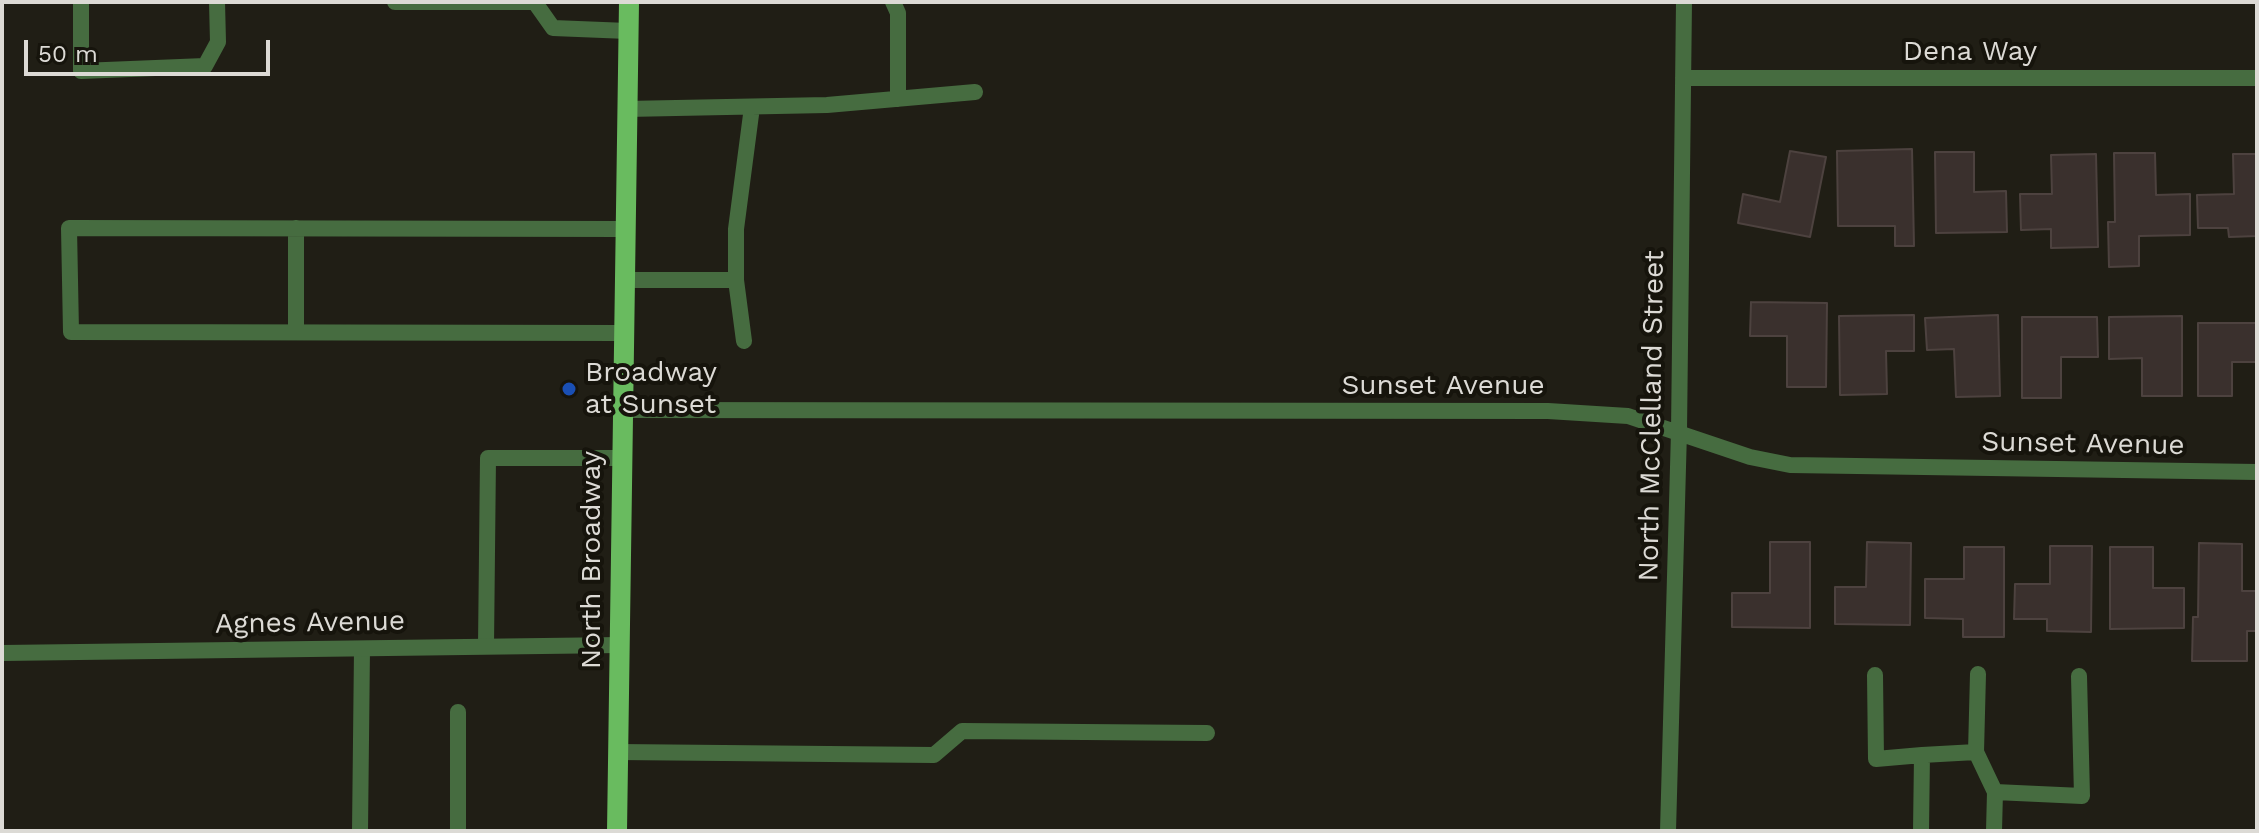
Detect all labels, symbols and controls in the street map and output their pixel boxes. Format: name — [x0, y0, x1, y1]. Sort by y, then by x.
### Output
scale bar — [28, 24, 274, 74]
street label: Dena Way — [1903, 35, 2037, 69]
text: 50 m — [38, 40, 98, 68]
street label: North McClelland Street — [1632, 250, 1672, 582]
place label: Broadway at Sunset — [585, 356, 717, 422]
street label: Sunset Avenue — [1341, 369, 1545, 403]
marker: Broadway at Sunset — [560, 380, 578, 398]
street label: Sunset Avenue — [1981, 425, 2185, 463]
street label: North Broadway — [575, 451, 609, 669]
street label: Agnes Avenue — [215, 605, 405, 641]

